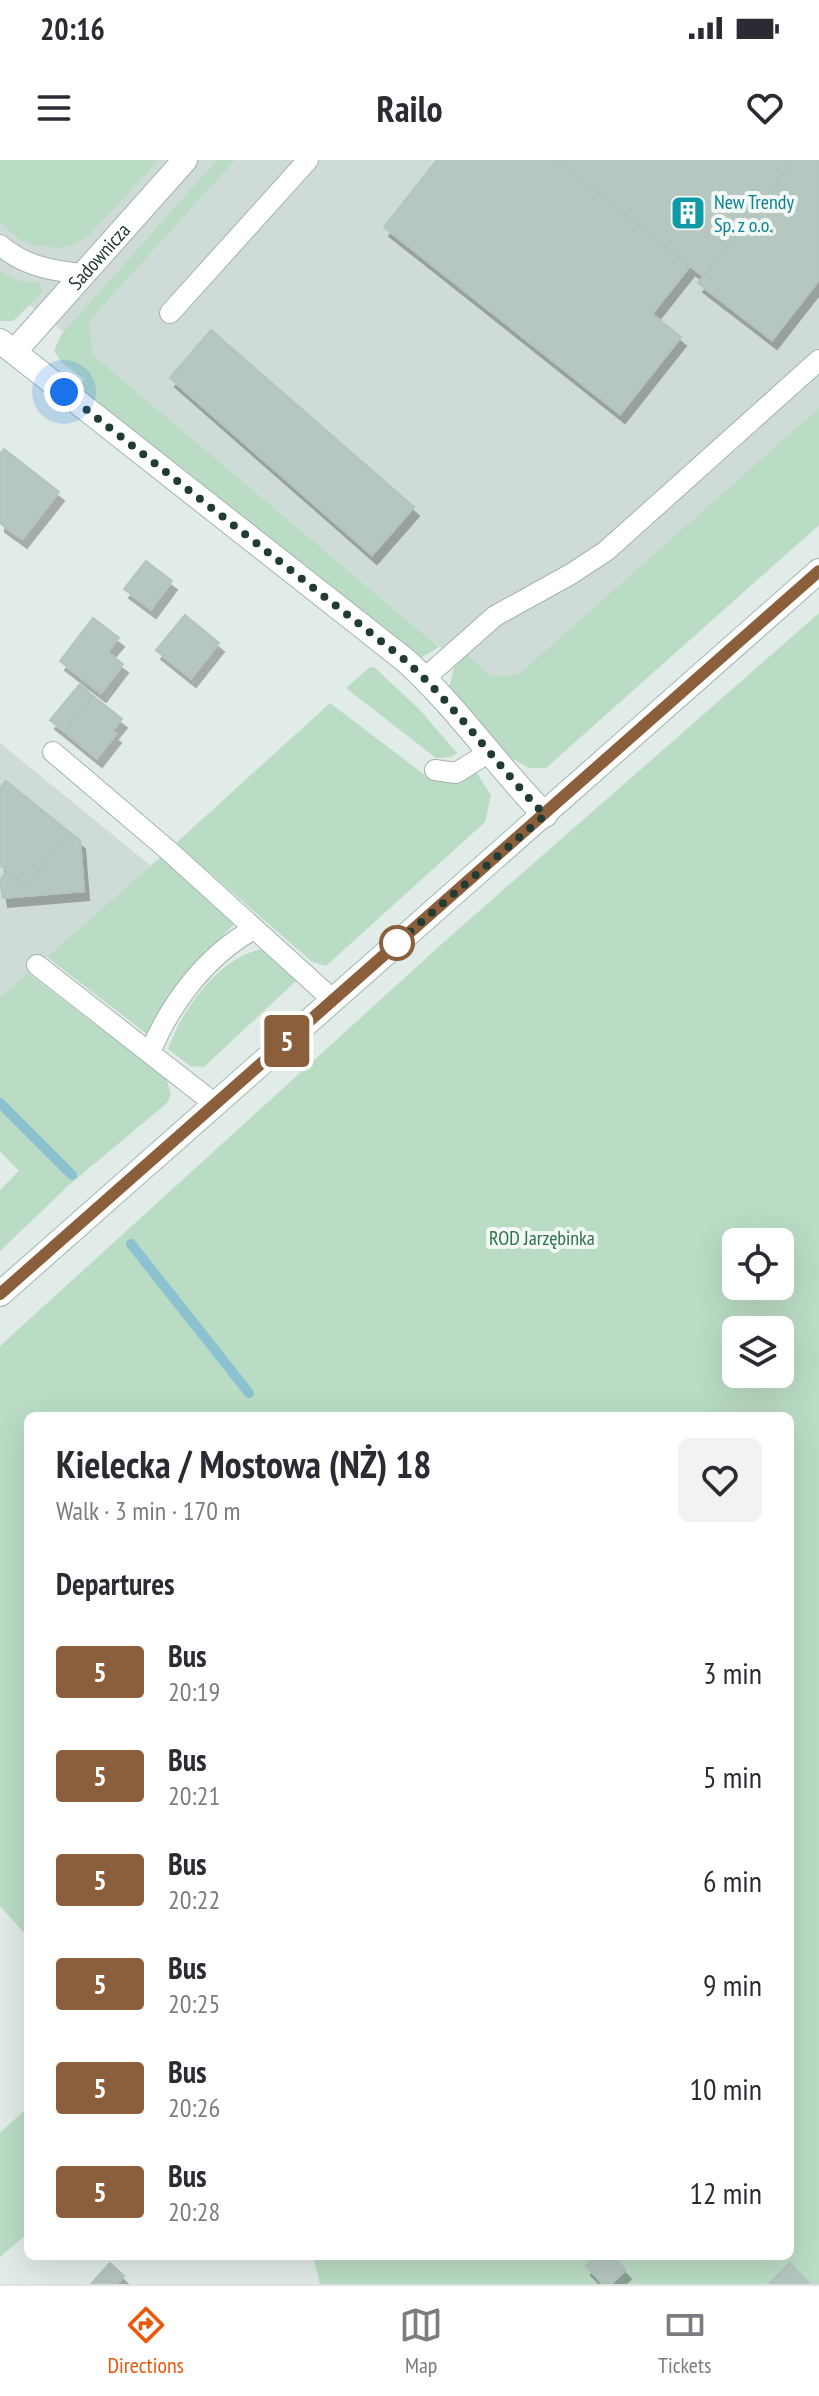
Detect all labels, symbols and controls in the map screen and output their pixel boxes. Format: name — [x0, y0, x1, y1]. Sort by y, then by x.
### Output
text: 20:16 — [40, 9, 105, 48]
text: Railo — [377, 85, 442, 132]
icon: menu — [32, 86, 76, 130]
icon: heart — [743, 86, 787, 130]
place label: New Trendy Sp. z o.o. — [714, 189, 794, 238]
building icon: New Trendy Sp. z o.o. — [669, 194, 707, 232]
street label: Sadownicza — [63, 218, 136, 295]
your location — [44, 372, 84, 412]
unlabelled marker — [380, 926, 414, 960]
line badge: 5 — [261, 1015, 313, 1067]
text: 5 — [280, 1022, 294, 1059]
park label: ROD Jarzębinka — [489, 1225, 595, 1251]
map controls — [722, 1228, 794, 1388]
button: locate — [722, 1228, 794, 1300]
button: layers — [722, 1316, 794, 1388]
button: heart — [678, 1438, 762, 1522]
text: Kielecka / Mostowa (NŻ) 18 — [56, 1439, 431, 1488]
text: Walk · 3 min · 170 m — [56, 1494, 240, 1527]
text: Departures — [56, 1564, 174, 1603]
text: Bus — [168, 1636, 207, 1675]
text: 5 — [93, 1653, 107, 1690]
text: 3 min — [703, 1653, 762, 1692]
text: 20:19 — [168, 1675, 220, 1708]
text: Bus — [168, 1740, 207, 1779]
text: 5 — [93, 1757, 107, 1794]
text: 5 min — [703, 1757, 762, 1796]
text: 20:21 — [168, 1779, 220, 1812]
text: Bus — [168, 1844, 207, 1883]
text: 5 — [93, 1861, 107, 1898]
text: 6 min — [703, 1861, 762, 1900]
text: 20:22 — [168, 1883, 220, 1916]
text: Bus — [168, 1948, 207, 1987]
text: 5 — [93, 1965, 107, 2002]
text: 9 min — [703, 1965, 762, 2004]
text: 20:25 — [168, 1987, 220, 2020]
text: Bus — [168, 2052, 207, 2091]
text: 5 — [93, 2069, 107, 2106]
text: 10 min — [689, 2069, 762, 2108]
text: 20:26 — [168, 2091, 220, 2124]
text: Bus — [168, 2156, 207, 2195]
text: 5 — [93, 2173, 107, 2210]
text: 12 min — [689, 2173, 762, 2212]
text: 20:28 — [168, 2195, 220, 2228]
tab: Directions — [108, 2303, 184, 2379]
tab: Map — [399, 2303, 443, 2379]
tab: Tickets — [658, 2303, 711, 2379]

